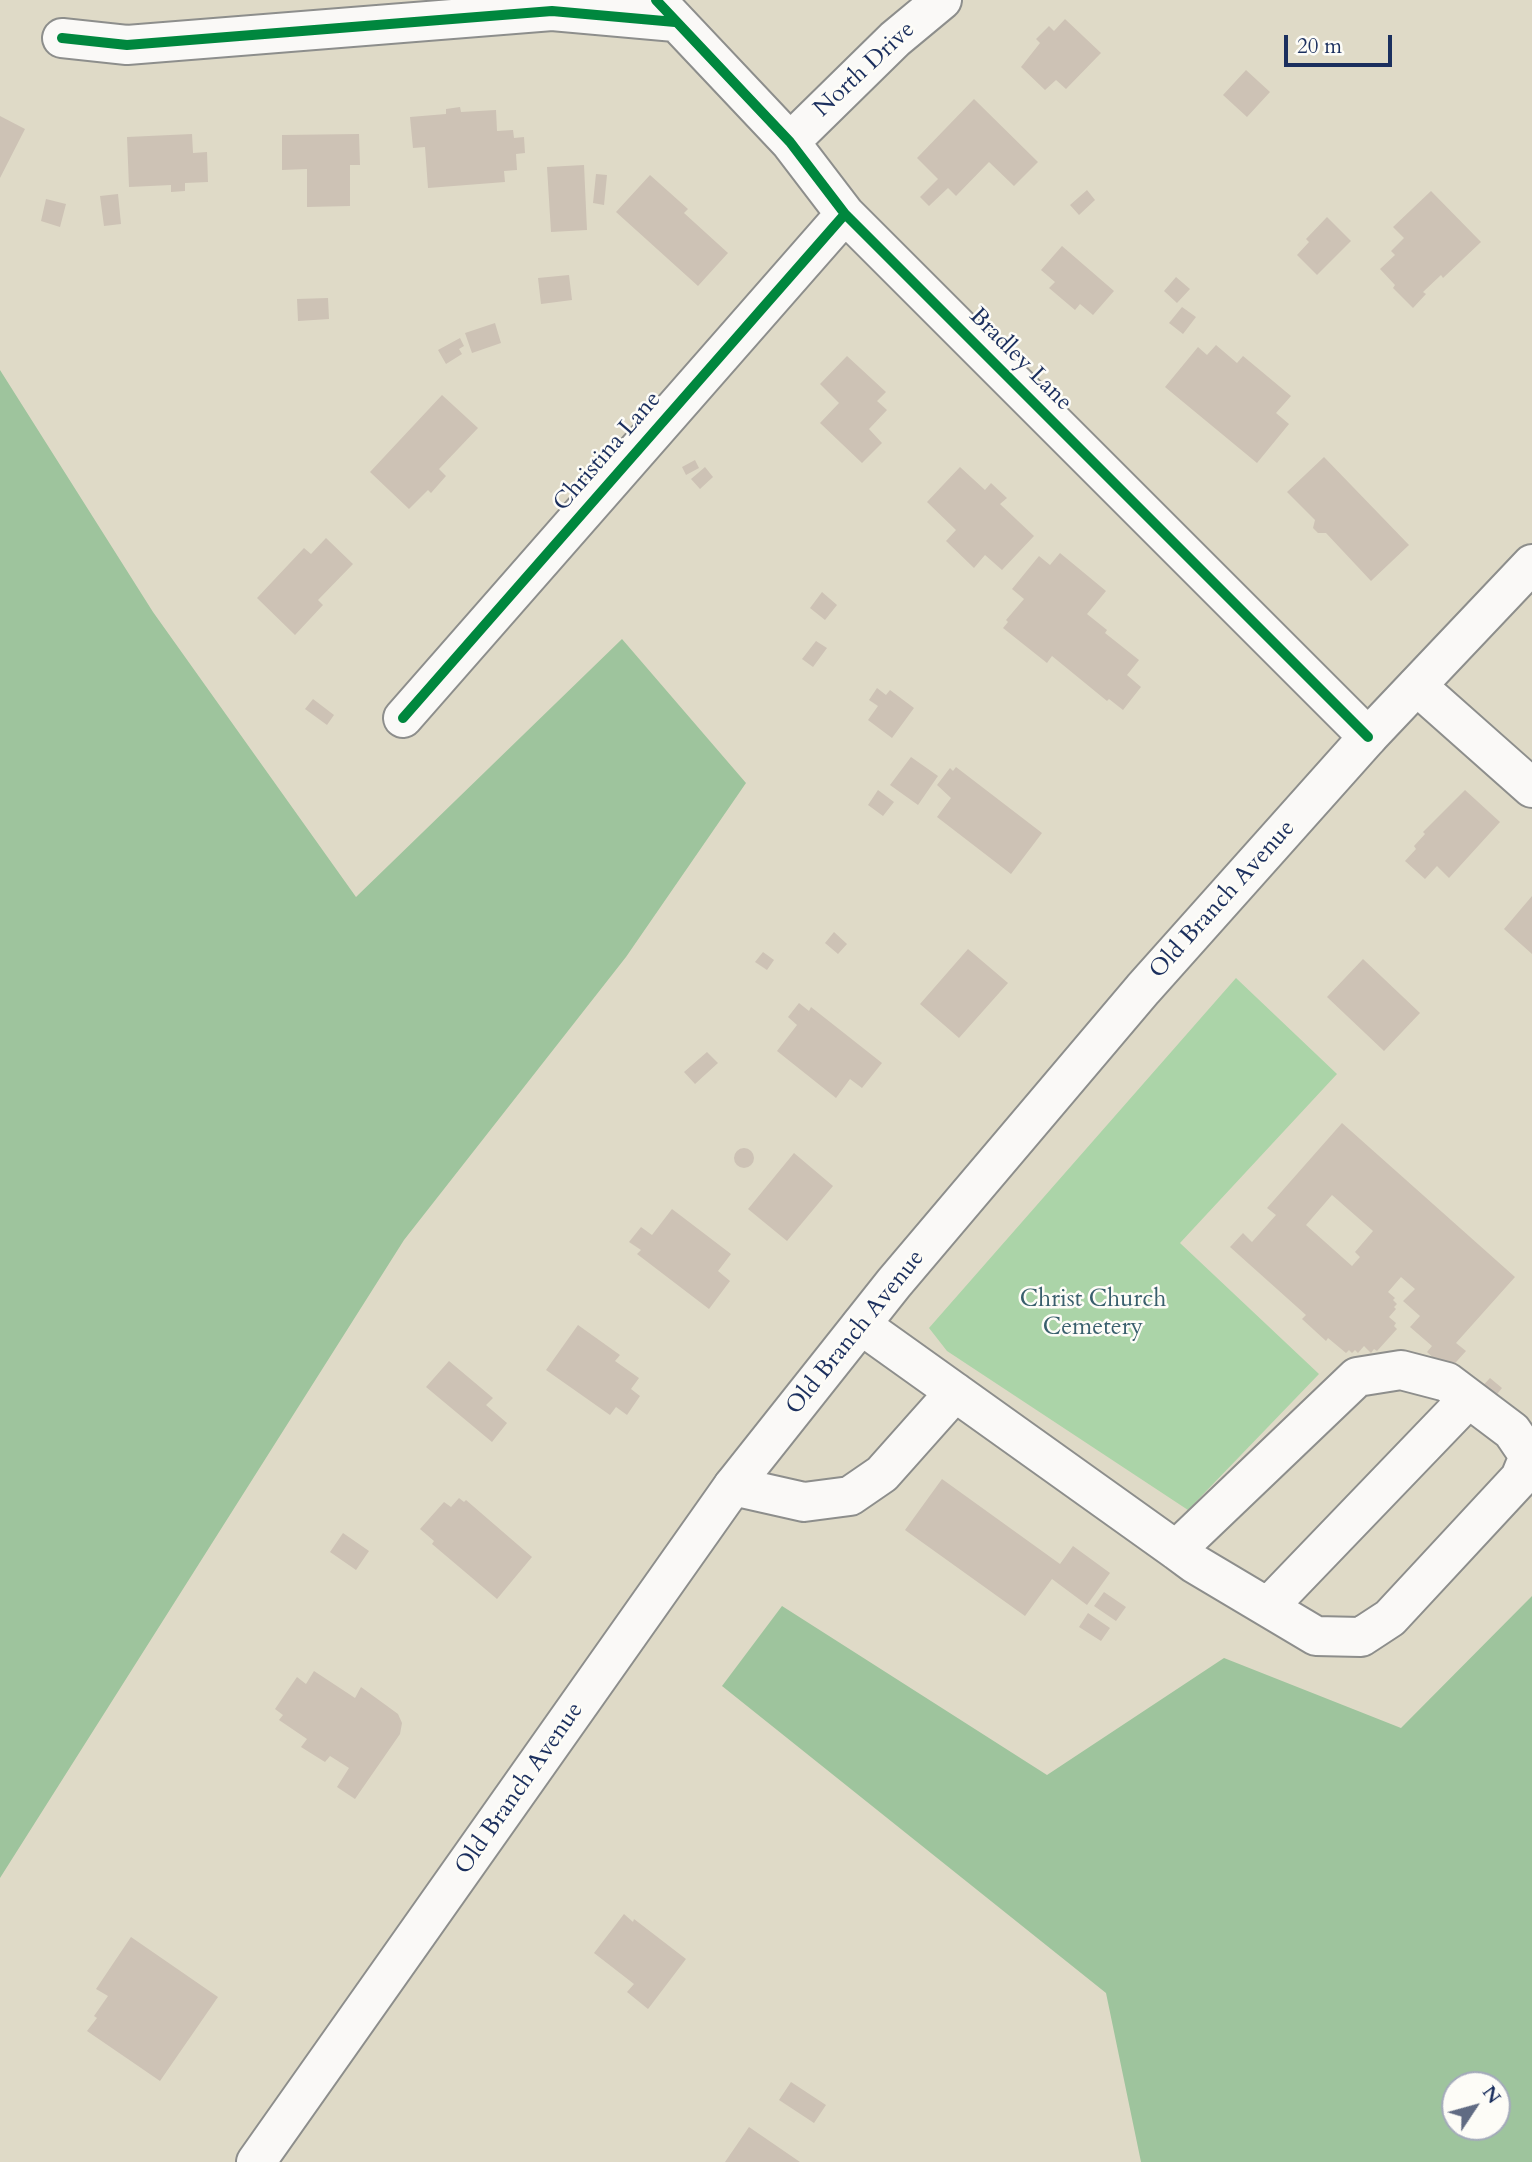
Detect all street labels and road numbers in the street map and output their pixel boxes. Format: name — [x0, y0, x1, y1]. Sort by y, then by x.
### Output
street label: North Drive — [809, 16, 921, 124]
street label: Bradley Lane — [963, 303, 1077, 417]
street label: Christina Lane — [548, 386, 668, 518]
street label: Old Branch Avenue — [1144, 815, 1302, 985]
street label: Old Branch Avenue — [781, 1245, 931, 1421]
street label: Old Branch Avenue — [450, 1697, 590, 1881]

